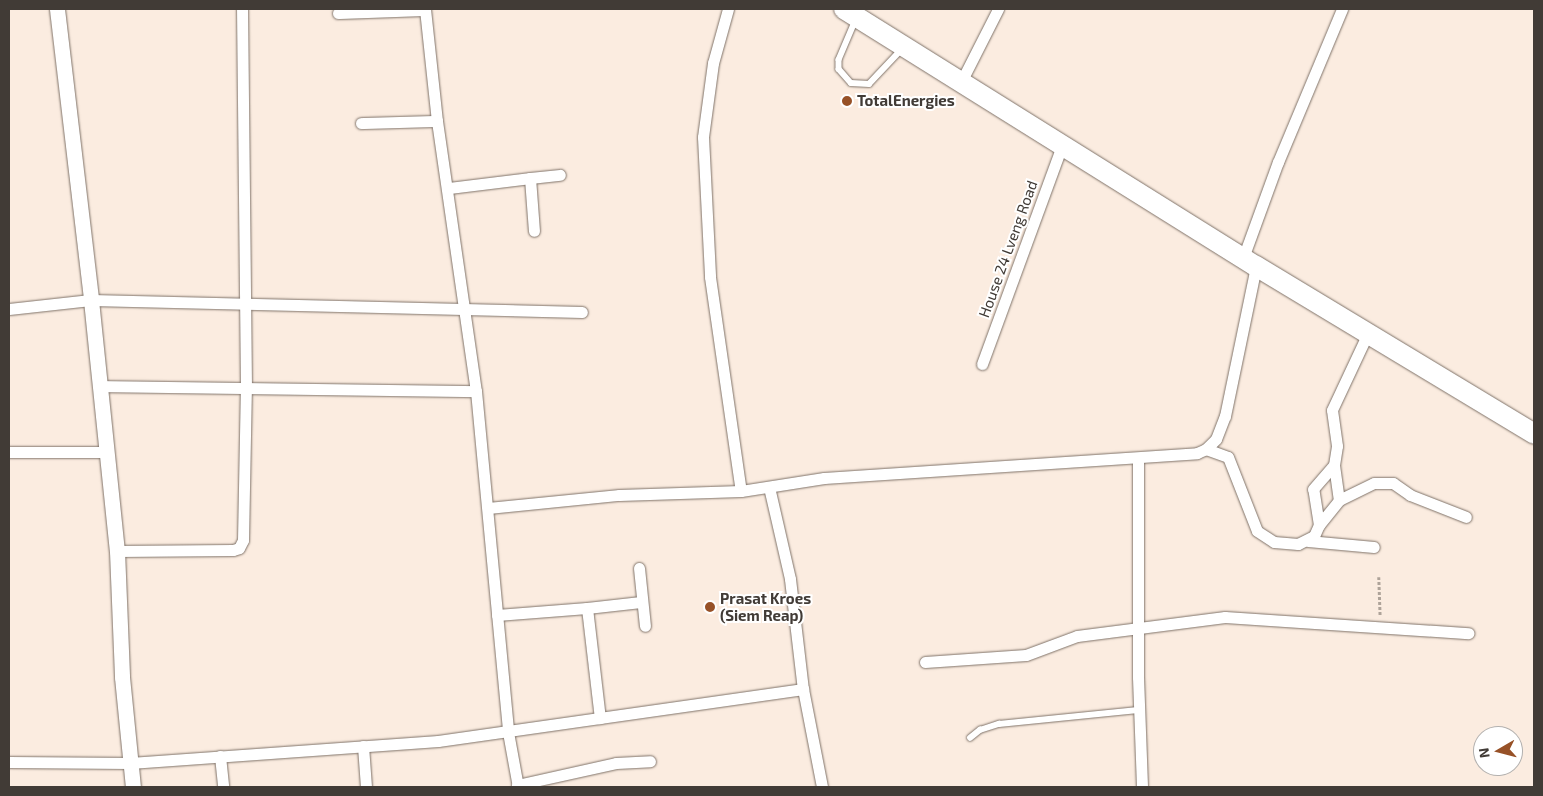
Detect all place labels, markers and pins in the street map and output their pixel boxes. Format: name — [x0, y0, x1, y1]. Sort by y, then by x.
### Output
place label: TotalEnergies — [857, 92, 955, 110]
marker: TotalEnergies — [841, 95, 853, 107]
place label: Prasat Kroes (Siem Reap) — [720, 589, 811, 624]
marker: Prasat Kroes (Siem Reap) — [704, 601, 716, 613]

